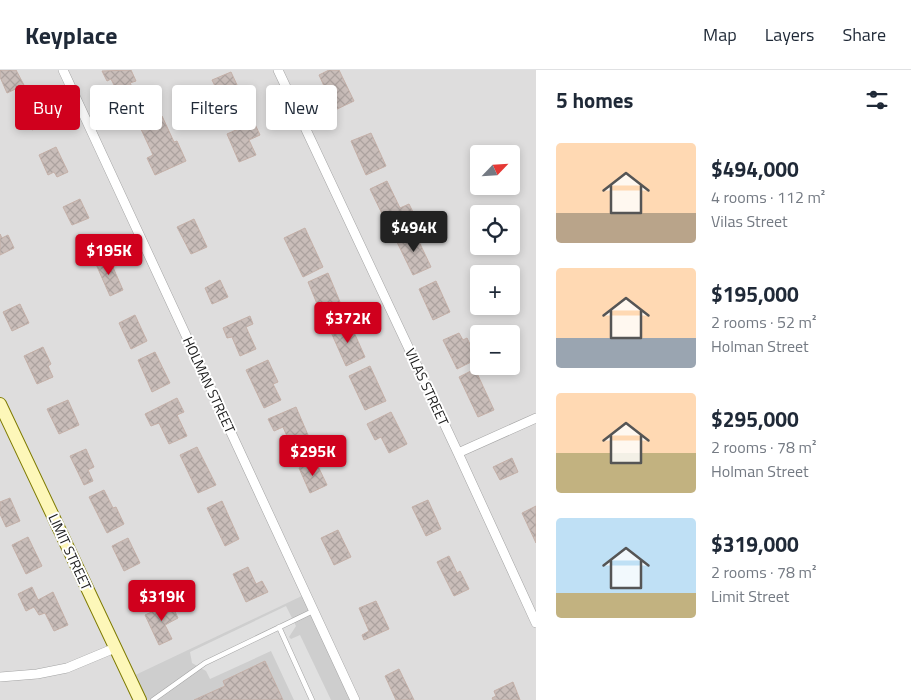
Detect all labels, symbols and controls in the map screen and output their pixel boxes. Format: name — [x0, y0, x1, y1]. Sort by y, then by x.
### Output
text: Keyplace — [25, 17, 118, 53]
text: Map — [703, 21, 737, 48]
text: Layers — [765, 21, 814, 48]
text: Share — [842, 21, 886, 48]
text: 5 homes — [556, 84, 633, 116]
chip: Buy — [15, 85, 80, 130]
chip: Rent — [90, 85, 162, 130]
chip: Filters — [172, 85, 256, 130]
chip: New — [266, 85, 337, 130]
icon: filters — [863, 86, 891, 114]
north arrow — [470, 145, 520, 195]
map controls — [470, 145, 520, 375]
text: $494,000 — [711, 153, 799, 185]
icon: home — [596, 163, 656, 223]
text: 4 rooms · 112 m² — [711, 185, 825, 209]
button: locate — [470, 205, 520, 255]
text: Vilas Street — [711, 209, 788, 233]
pin: $494K — [379, 210, 449, 253]
text: $494K — [391, 215, 437, 239]
pin: $195K — [74, 234, 144, 276]
text: $195K — [86, 238, 132, 262]
button: + — [470, 265, 520, 315]
text: $195,000 — [711, 278, 799, 310]
icon: home — [596, 288, 656, 348]
pin: $372K — [313, 302, 383, 344]
text: $372K — [325, 306, 371, 330]
text: 2 rooms · 52 m² — [711, 310, 816, 334]
button: − — [470, 325, 520, 375]
street label: HOLMAN STREET — [178, 333, 241, 437]
text: Holman Street — [711, 334, 809, 358]
street label: VILAS STREET — [400, 344, 455, 430]
text: $295,000 — [711, 403, 799, 435]
icon: home — [596, 413, 656, 473]
pin: $295K — [278, 434, 348, 477]
text: 2 rooms · 78 m² — [711, 435, 816, 459]
text: $295K — [290, 439, 336, 463]
text: Holman Street — [711, 459, 809, 483]
street label: LIMIT STREET — [44, 510, 98, 594]
text: $319,000 — [711, 528, 799, 560]
icon: home — [596, 538, 656, 598]
text: 2 rooms · 78 m² — [711, 560, 816, 584]
pin: $319K — [127, 580, 197, 622]
text: $319K — [139, 584, 185, 608]
text: Limit Street — [711, 584, 789, 608]

